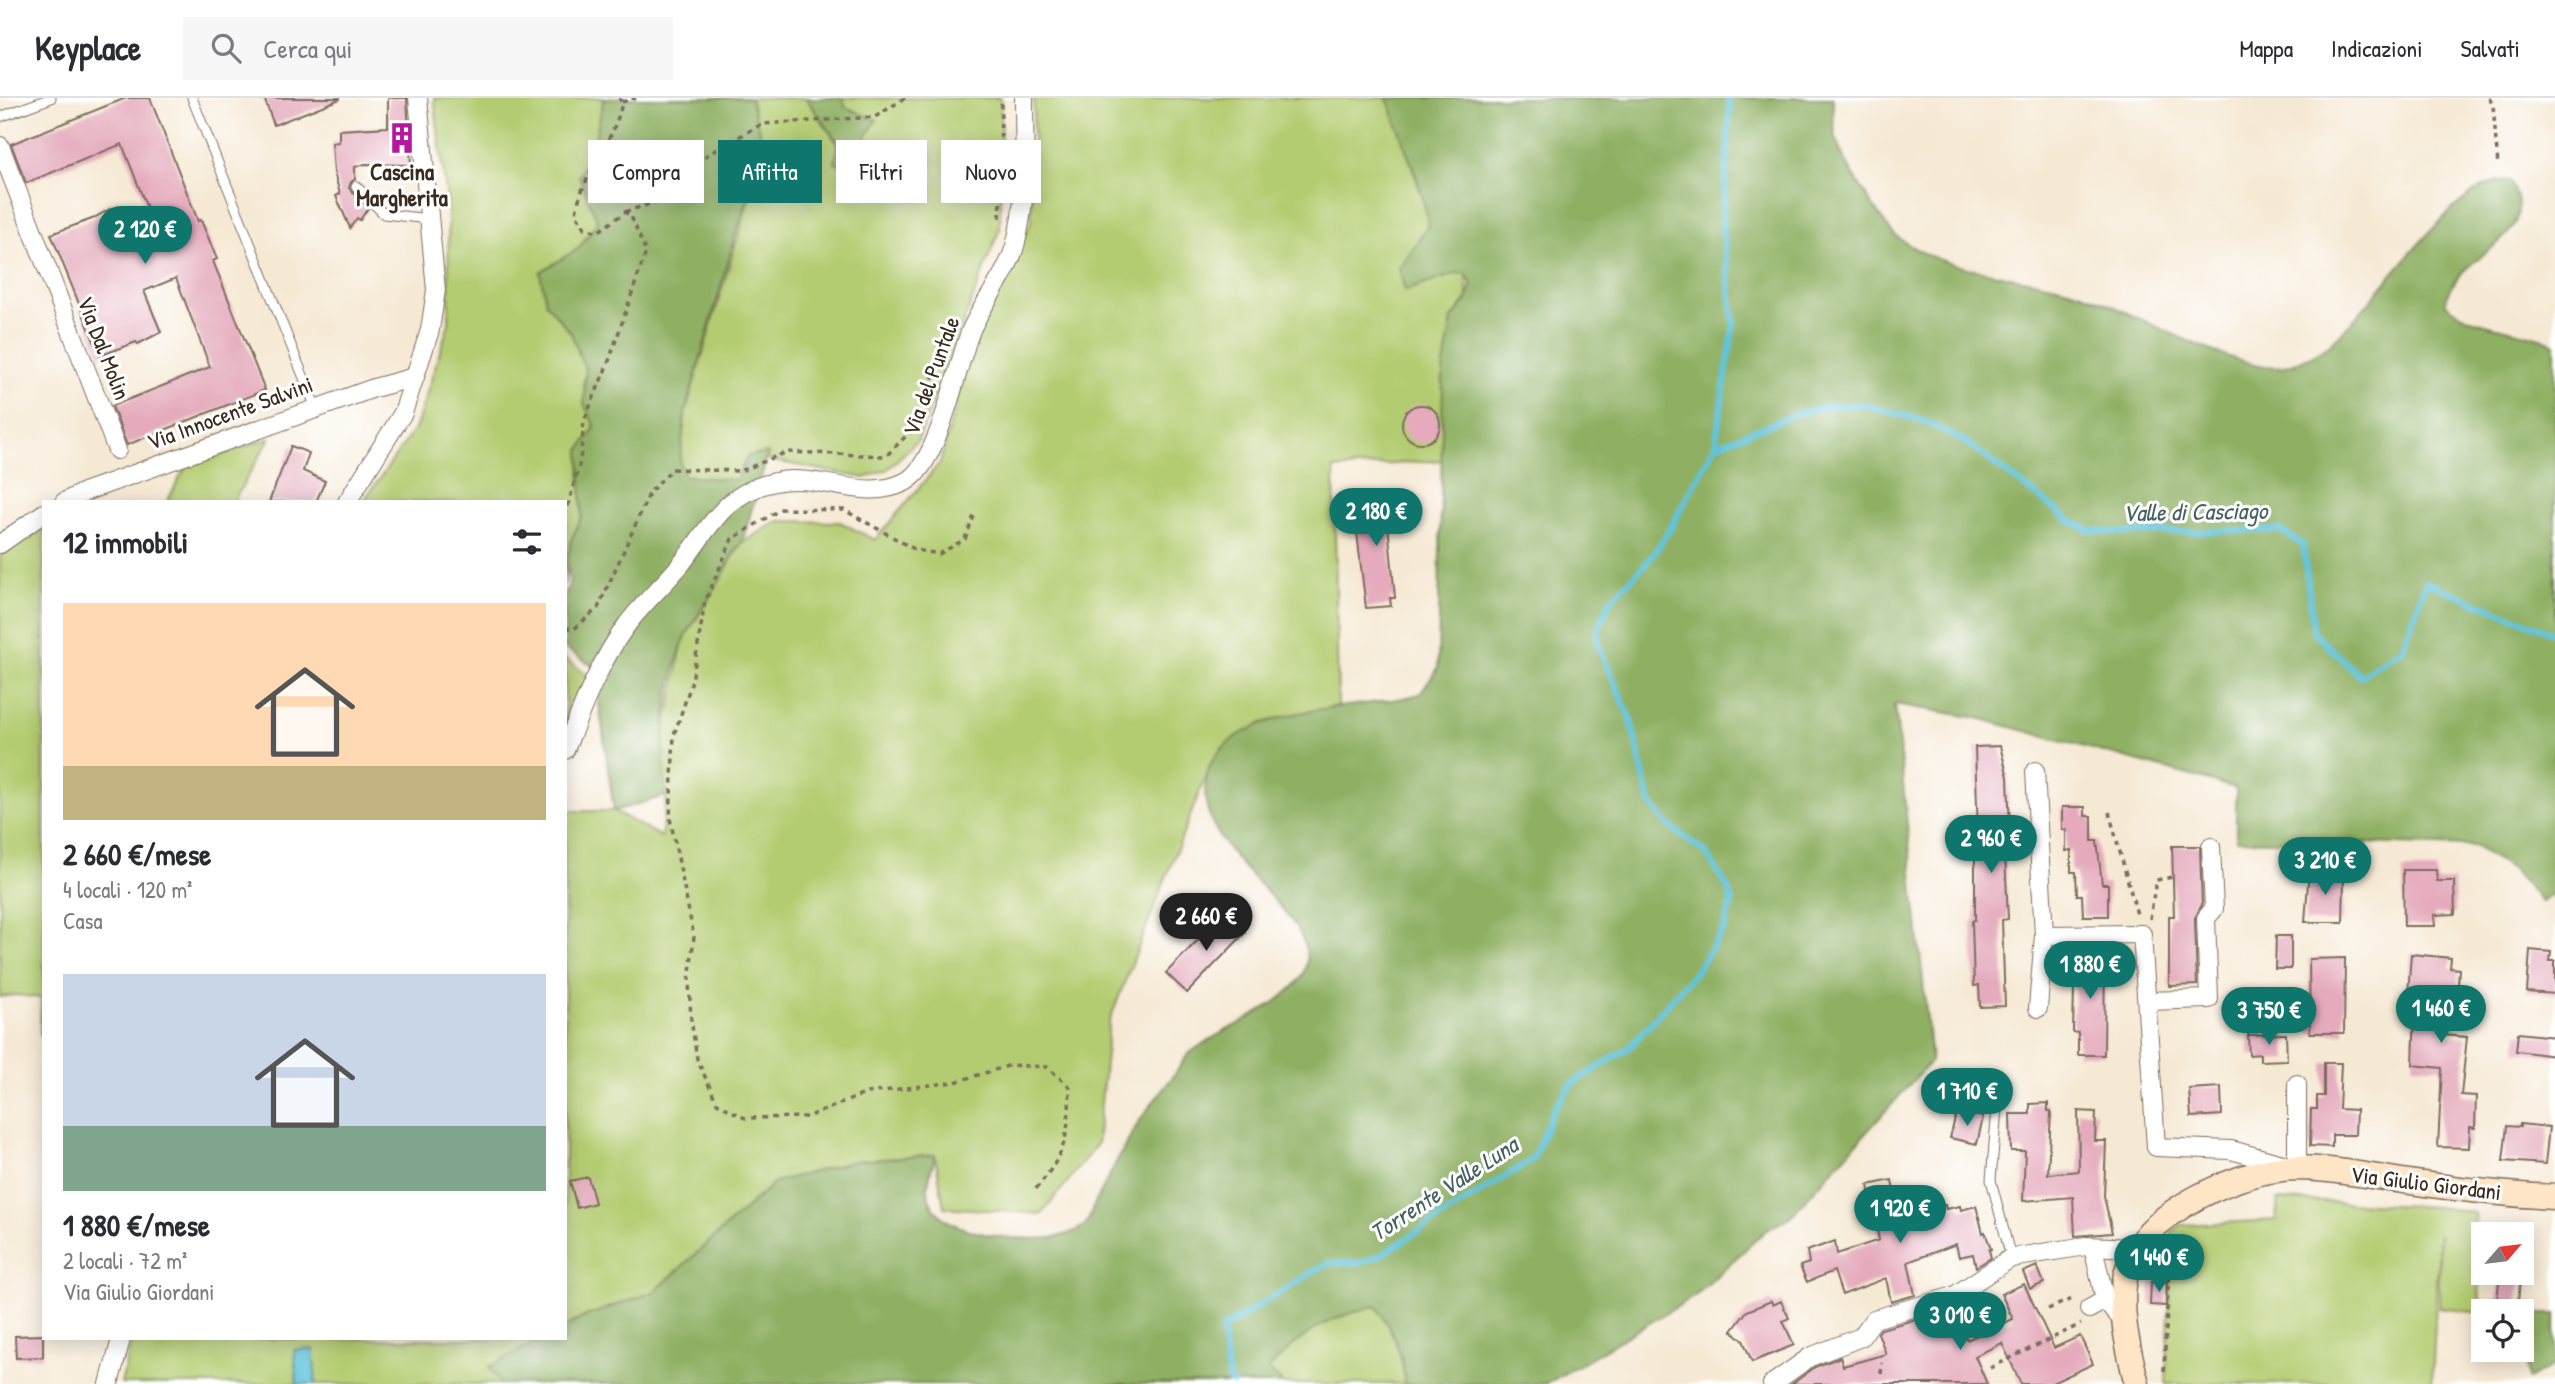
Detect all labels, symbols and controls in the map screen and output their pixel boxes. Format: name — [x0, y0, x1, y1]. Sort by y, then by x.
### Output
search box — [183, 17, 673, 80]
text: Keyplace — [35, 26, 141, 70]
icon: search — [207, 29, 245, 67]
text: Cerca qui — [263, 31, 352, 66]
text: Mappa — [2239, 32, 2293, 64]
text: Indicazioni — [2331, 32, 2423, 64]
text: Salvati — [2461, 32, 2520, 64]
building icon: Cascina Margherita — [385, 121, 419, 155]
chip: Compra — [588, 140, 704, 203]
chip: Affitta — [718, 140, 822, 203]
chip: Filtri — [836, 140, 927, 203]
chip: Nuovo — [941, 140, 1041, 203]
place label: Cascina Margherita — [356, 156, 448, 214]
pin: 2 120 € — [80, 206, 210, 266]
text: 2 120 € — [114, 213, 176, 244]
street label: Via Dal Molin — [71, 292, 138, 404]
street label: Via del Puntale — [895, 312, 966, 440]
street label: Via Innocente Salvini — [143, 368, 317, 457]
pin: 2 180 € — [1311, 489, 1441, 548]
water label: Valle di Casciago — [2122, 494, 2270, 529]
text: 2 180 € — [1345, 495, 1407, 526]
text: 12 immobili — [63, 522, 188, 562]
icon: filters — [508, 523, 546, 561]
icon: home — [242, 649, 368, 775]
pin: 2 960 € — [1926, 816, 2056, 875]
text: 2 960 € — [1961, 822, 2021, 853]
text: 2 660 €/mese — [63, 834, 211, 874]
pin: 3 210 € — [2260, 838, 2390, 897]
text: 3 210 € — [2294, 844, 2356, 875]
text: 4 locali · 120 m² — [63, 874, 192, 905]
pin: 2 660 € — [1141, 894, 1271, 953]
text: 2 660 € — [1175, 900, 1237, 931]
text: Casa — [63, 905, 103, 936]
pin: 1 880 € — [2025, 942, 2155, 1001]
text: 1 880 € — [2060, 948, 2120, 979]
pin: 1 460 € — [2376, 986, 2506, 1045]
pin: 3 750 € — [2204, 988, 2334, 1047]
text: 1 460 € — [2412, 992, 2470, 1023]
text: 3 750 € — [2237, 994, 2301, 1025]
icon: home — [242, 1020, 368, 1146]
pin: 1 710 € — [1902, 1068, 2032, 1128]
text: 1 710 € — [1937, 1075, 1997, 1106]
water label: Torrente Valle Luna — [1363, 1127, 1526, 1248]
street label: Via Giulio Giordani — [2349, 1158, 2503, 1207]
pin: 1 920 € — [1835, 1186, 1965, 1245]
text: 1 920 € — [1870, 1192, 1930, 1223]
text: 1 880 €/mese — [63, 1205, 210, 1245]
north arrow — [2471, 1222, 2534, 1284]
map controls — [2471, 1222, 2534, 1362]
pin: 1 440 € — [2094, 1234, 2224, 1294]
text: 1 440 € — [2130, 1241, 2188, 1272]
text: 2 locali · 72 m² — [63, 1245, 187, 1276]
text: Via Giulio Giordani — [63, 1276, 214, 1307]
pin: 3 010 € — [1895, 1292, 2025, 1352]
text: 3 010 € — [1930, 1299, 1990, 1330]
button: locate — [2471, 1299, 2534, 1362]

